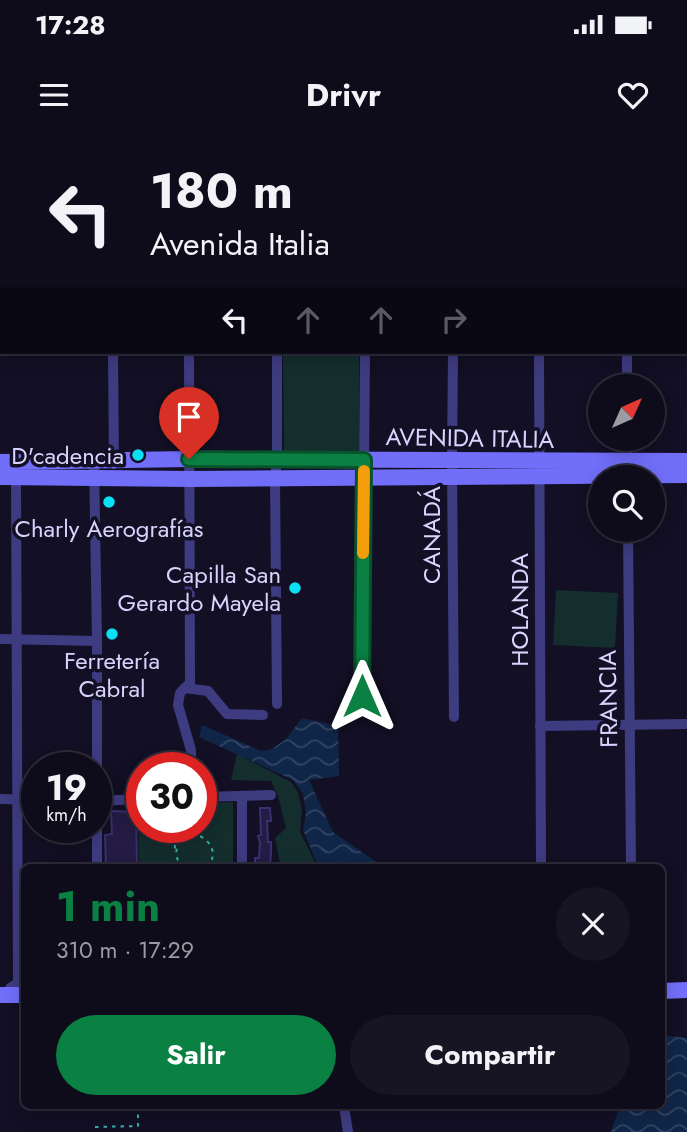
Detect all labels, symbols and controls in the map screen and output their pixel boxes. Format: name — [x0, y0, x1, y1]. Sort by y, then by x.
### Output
text: 17:28 — [35, 6, 106, 44]
text: Drivr — [306, 72, 381, 118]
icon: menu — [35, 76, 73, 114]
icon: heart — [614, 76, 652, 114]
text: 180 m — [150, 156, 293, 226]
icon: left — [35, 168, 126, 259]
text: Avenida Italia — [150, 221, 330, 267]
icon: left — [216, 301, 254, 339]
icon: ahead — [289, 301, 327, 339]
icon: ahead — [362, 301, 400, 339]
icon: right — [435, 301, 473, 339]
north arrow — [588, 374, 665, 452]
map controls — [588, 374, 665, 542]
pin — [159, 387, 219, 459]
icon: arrive — [170, 398, 208, 436]
street label: AVENIDA ITALIA — [385, 419, 555, 457]
place label: D'cadencia — [11, 438, 124, 473]
marker: D'cadencia — [130, 447, 146, 463]
button: search — [588, 465, 665, 542]
street label: CANADÁ — [414, 486, 449, 584]
marker: Charly Aerografías — [101, 494, 117, 510]
place label: Charly Aerografías — [14, 511, 204, 546]
street label: HOLANDA — [502, 553, 537, 667]
place label: Capilla San Gerardo Mayela — [118, 557, 281, 620]
marker: Capilla San Gerardo Mayela — [287, 580, 303, 596]
marker: Ferretería Cabral — [104, 626, 120, 642]
place label: Ferretería Cabral — [64, 643, 160, 706]
street label: FRANCIA — [590, 650, 626, 748]
position arrow — [325, 659, 399, 733]
speed limit sign: 30 — [126, 752, 217, 843]
text: 19 — [46, 763, 87, 813]
text: km/h — [46, 802, 87, 828]
text: 1 min — [56, 876, 160, 937]
button: close — [556, 887, 630, 961]
text: 310 m · 17:29 — [56, 933, 194, 967]
button: Salir — [56, 1015, 336, 1095]
button: Compartir — [350, 1015, 630, 1095]

